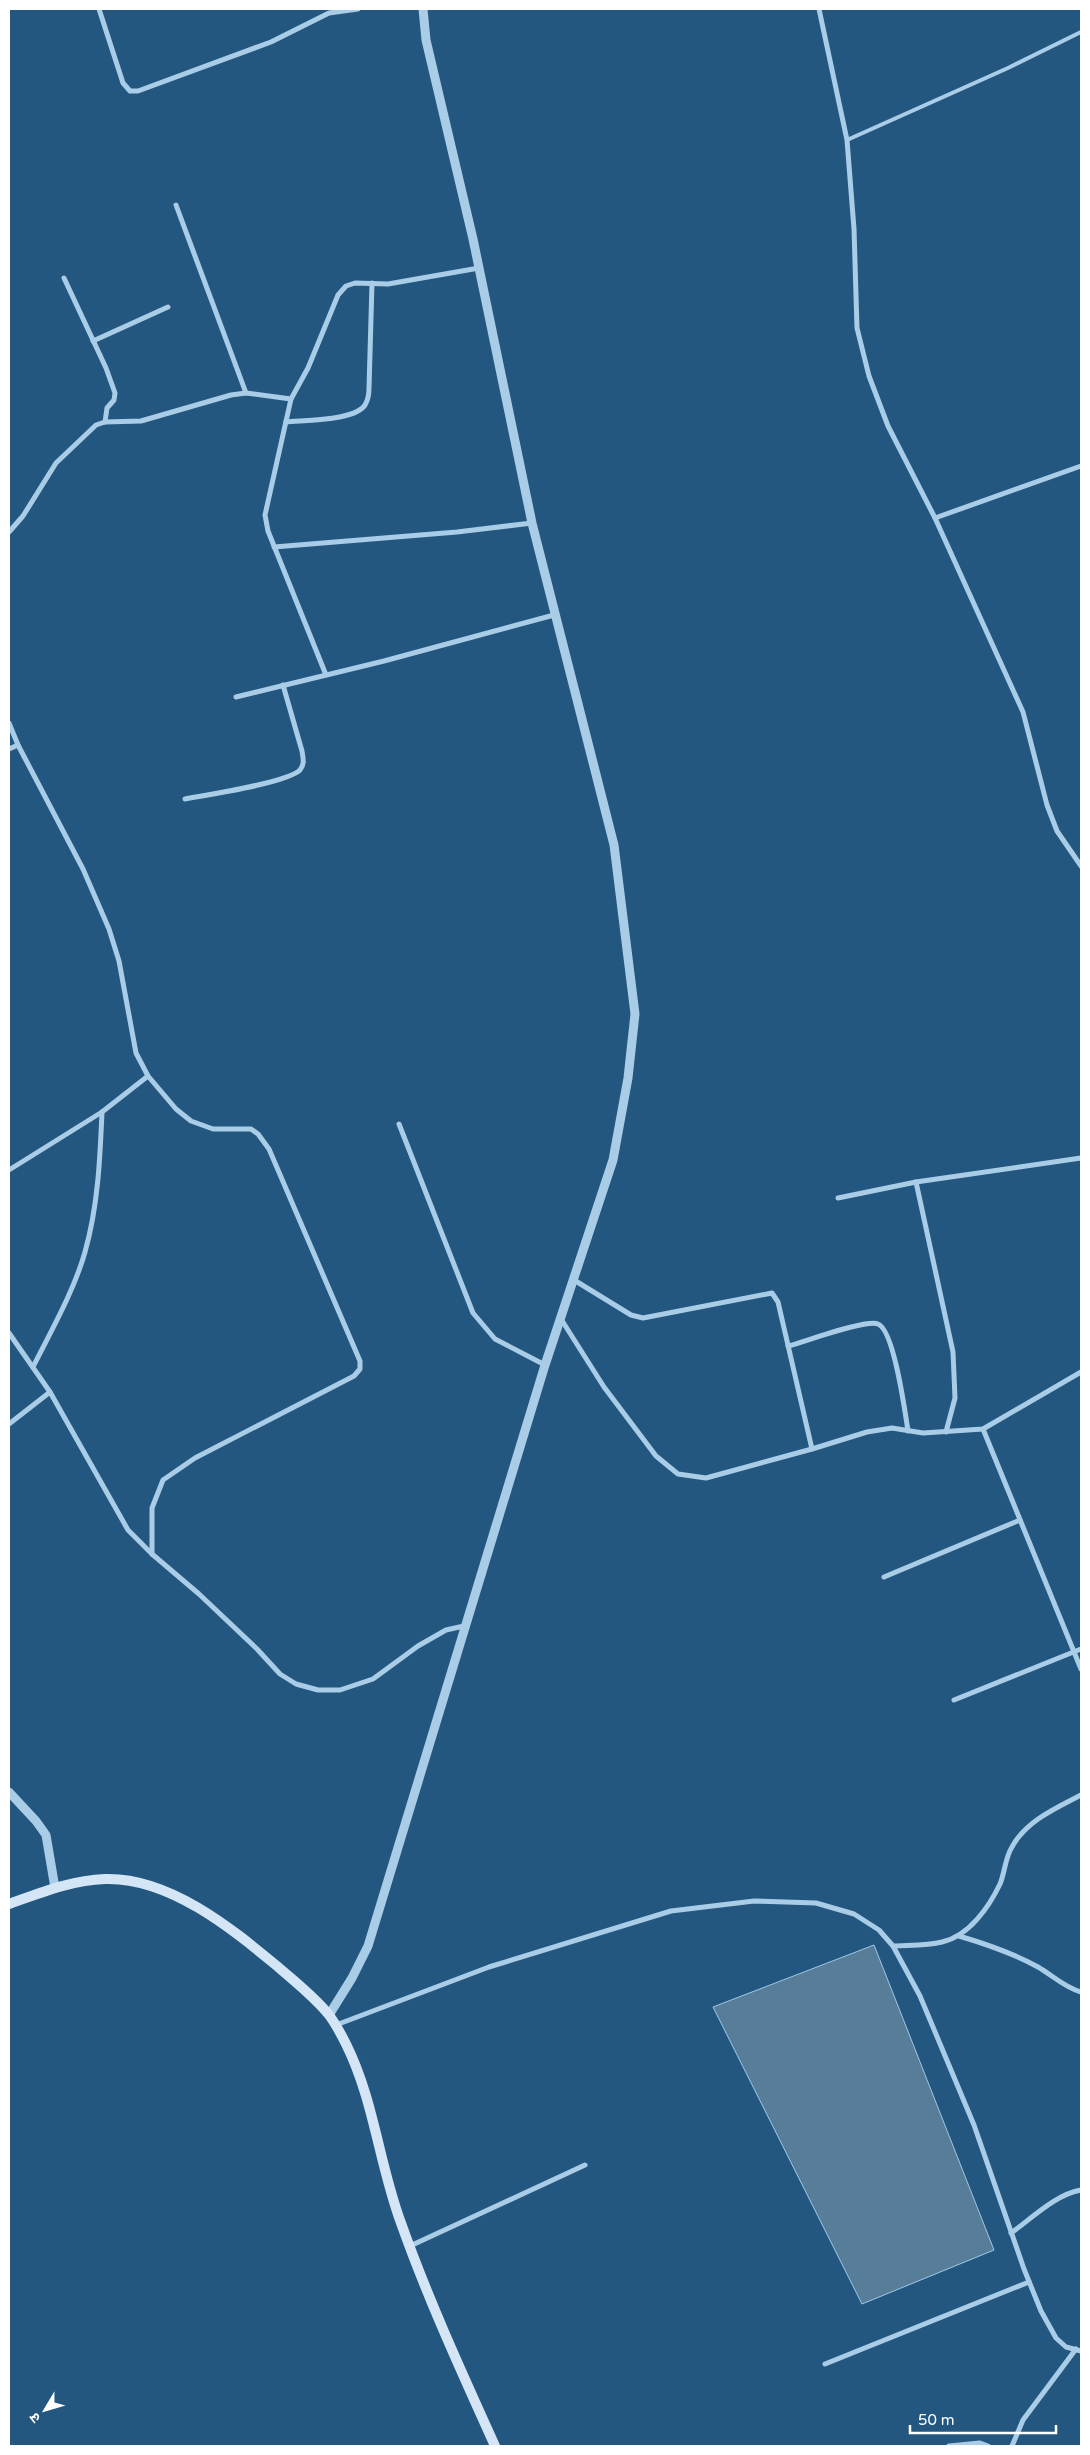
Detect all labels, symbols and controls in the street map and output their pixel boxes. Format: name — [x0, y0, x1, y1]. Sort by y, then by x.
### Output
north arrow — [20, 2385, 70, 2435]
scale bar — [910, 2402, 1056, 2434]
text: उ — [25, 2409, 44, 2426]
text: 50 m — [918, 2411, 955, 2429]

